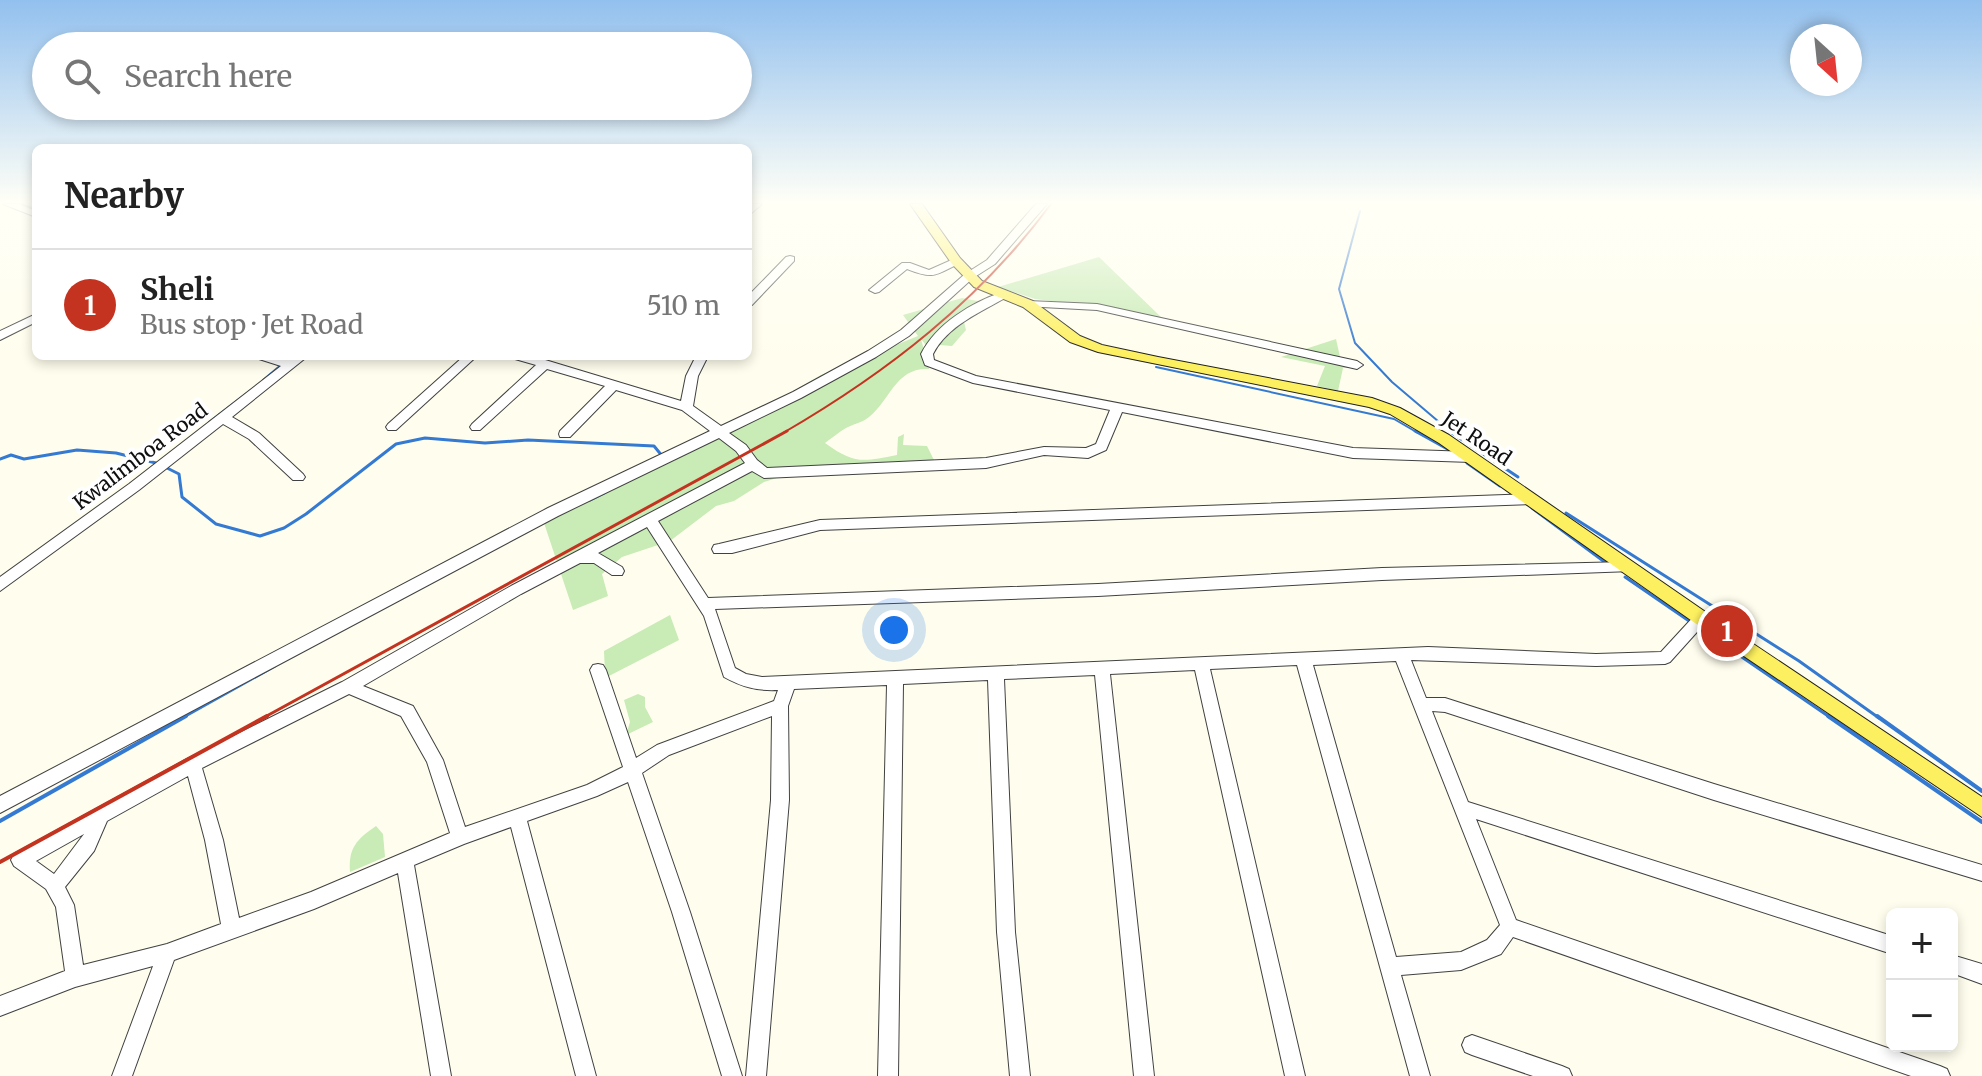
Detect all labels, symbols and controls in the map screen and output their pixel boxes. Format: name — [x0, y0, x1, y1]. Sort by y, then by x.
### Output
north arrow — [1790, 24, 1862, 96]
search box — [32, 32, 752, 120]
icon: search — [60, 54, 104, 98]
text: Search here — [124, 57, 292, 95]
text: Nearby — [64, 175, 184, 217]
text: Sheli — [140, 270, 214, 308]
text: 1 — [84, 289, 96, 322]
text: 510 m — [647, 289, 720, 322]
text: Bus stop · Jet Road — [140, 308, 363, 341]
street label: Kwalimboa Road — [68, 397, 212, 515]
street label: Jet Road — [1437, 405, 1516, 470]
pin: 1 — [1701, 601, 1753, 661]
your location — [874, 610, 914, 650]
map controls — [1886, 908, 1958, 1052]
button: + — [1886, 908, 1958, 980]
button: − — [1886, 980, 1958, 1052]

